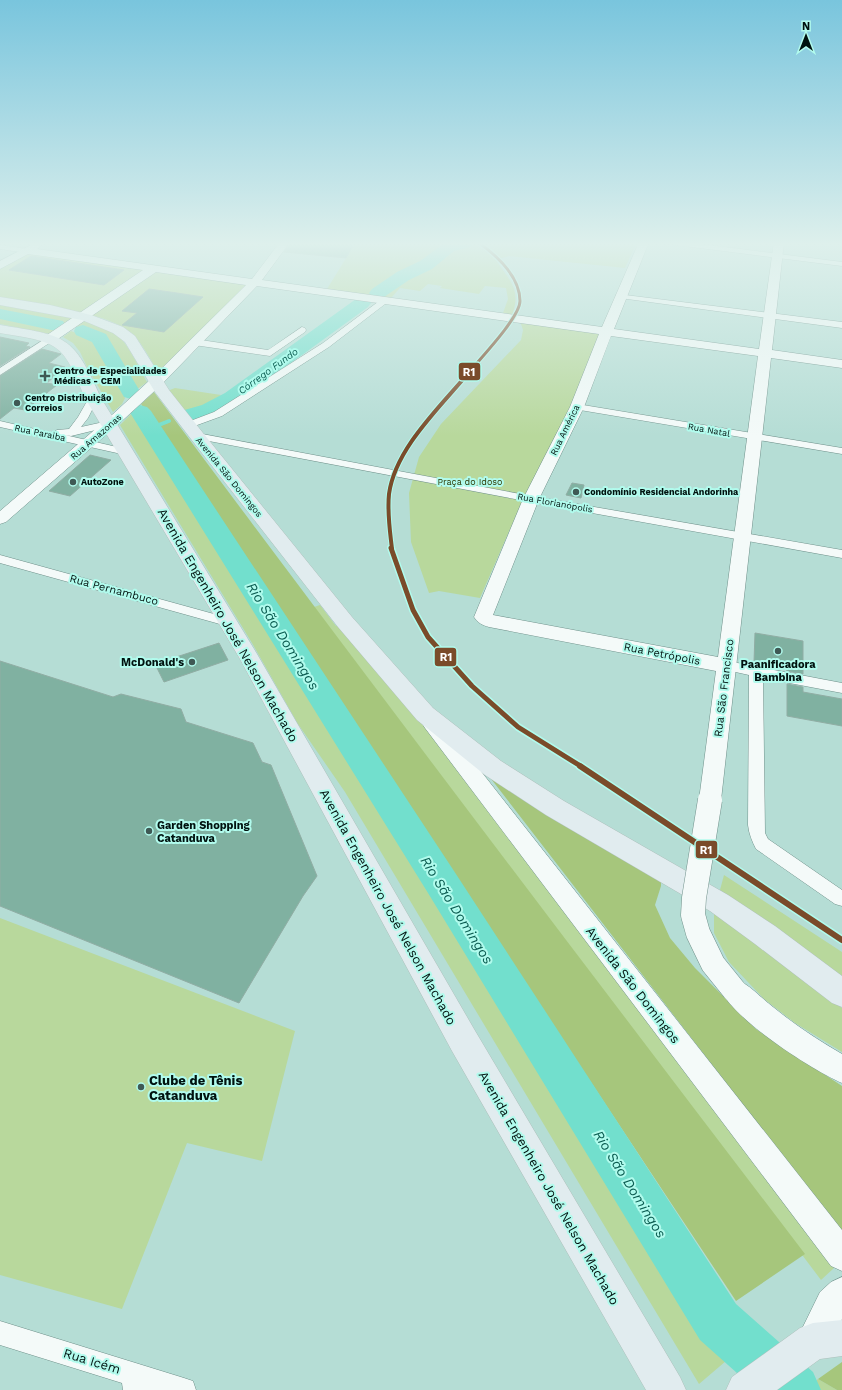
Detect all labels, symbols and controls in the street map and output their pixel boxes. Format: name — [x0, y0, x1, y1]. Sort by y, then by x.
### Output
north arrow — [786, 16, 826, 56]
text: N — [802, 20, 810, 33]
water label: Córrego Fundo — [236, 346, 300, 396]
line badge: R1 — [458, 362, 481, 381]
place label: Centro de Especialidades Médicas - CEM — [54, 366, 167, 386]
text: R1 — [463, 366, 475, 379]
marker: Centro de Especialidades Médicas - CEM — [39, 370, 51, 382]
place label: Centro Distribuição Correios — [25, 393, 112, 413]
marker: Centro Distribuição Correios — [12, 398, 22, 408]
street label: Rua América — [548, 403, 582, 457]
street label: Rua Amazonas — [68, 412, 124, 462]
street label: Rua Natal — [687, 421, 731, 439]
street label: Rua Paraiba — [14, 423, 66, 443]
street label: Avenida São Domingos — [194, 435, 264, 519]
marker: AutoZone — [68, 477, 78, 487]
place label: AutoZone — [81, 477, 124, 487]
park label: Praça do Idoso — [437, 477, 503, 487]
marker: Condomínio Residencial Andorinha — [571, 487, 581, 497]
place label: Condomínio Residencial Andorinha — [584, 487, 739, 497]
street label: Rua Florianópolis — [517, 491, 594, 515]
street label: Avenida Engenheiro José Nelson Machado — [155, 506, 301, 745]
street label: Rua Pernambuco — [68, 572, 160, 608]
water label: Rio São Domingos — [243, 579, 323, 693]
street label: Rua São Francisco — [712, 638, 736, 738]
street label: Rua Petrópolis — [623, 640, 702, 668]
marker: Paanificadora Bambina — [773, 646, 783, 656]
line badge: R1 — [434, 647, 457, 667]
text: R1 — [440, 651, 452, 664]
place label: McDonald's — [121, 656, 184, 669]
marker: McDonald's — [187, 657, 197, 667]
place label: Paanificadora Bambina — [740, 658, 816, 684]
street label: Avenida Engenheiro José Nelson Machado — [317, 786, 459, 1028]
place label: Garden Shopping Catanduva — [157, 819, 251, 845]
marker: Garden Shopping Catanduva — [144, 826, 154, 836]
line badge: R1 — [695, 840, 718, 859]
text: R1 — [700, 844, 712, 857]
water label: Rio São Domingos — [417, 853, 497, 967]
street label: Avenida São Domingos — [583, 924, 683, 1046]
street label: Avenida Engenheiro José Nelson Machado — [476, 1069, 622, 1308]
place label: Clube de Tênis Catanduva — [149, 1073, 242, 1103]
marker: Clube de Tênis Catanduva — [136, 1082, 146, 1092]
water label: Rio São Domingos — [590, 1127, 670, 1241]
street label: Rua Icém — [62, 1345, 122, 1377]

